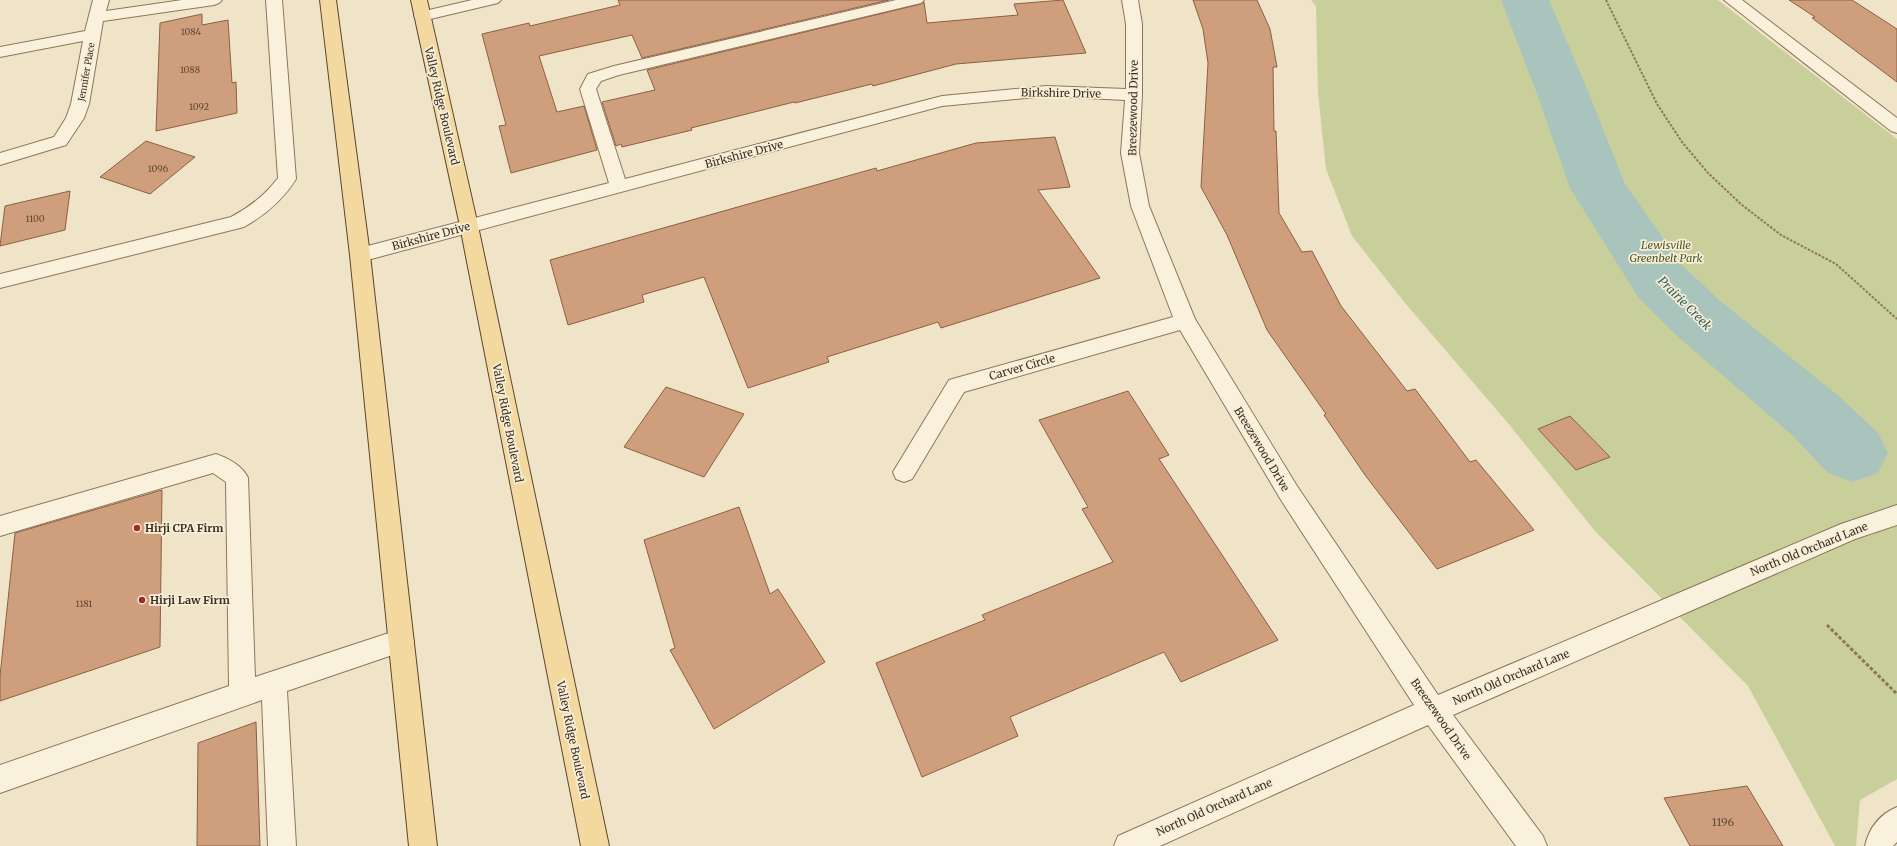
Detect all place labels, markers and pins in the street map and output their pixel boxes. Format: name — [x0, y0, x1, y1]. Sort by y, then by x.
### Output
place label: Hirji CPA Firm — [145, 521, 223, 535]
marker: Hirji CPA Firm — [132, 523, 142, 533]
place label: Hirji Law Firm — [150, 593, 230, 607]
marker: Hirji Law Firm — [137, 595, 147, 605]

